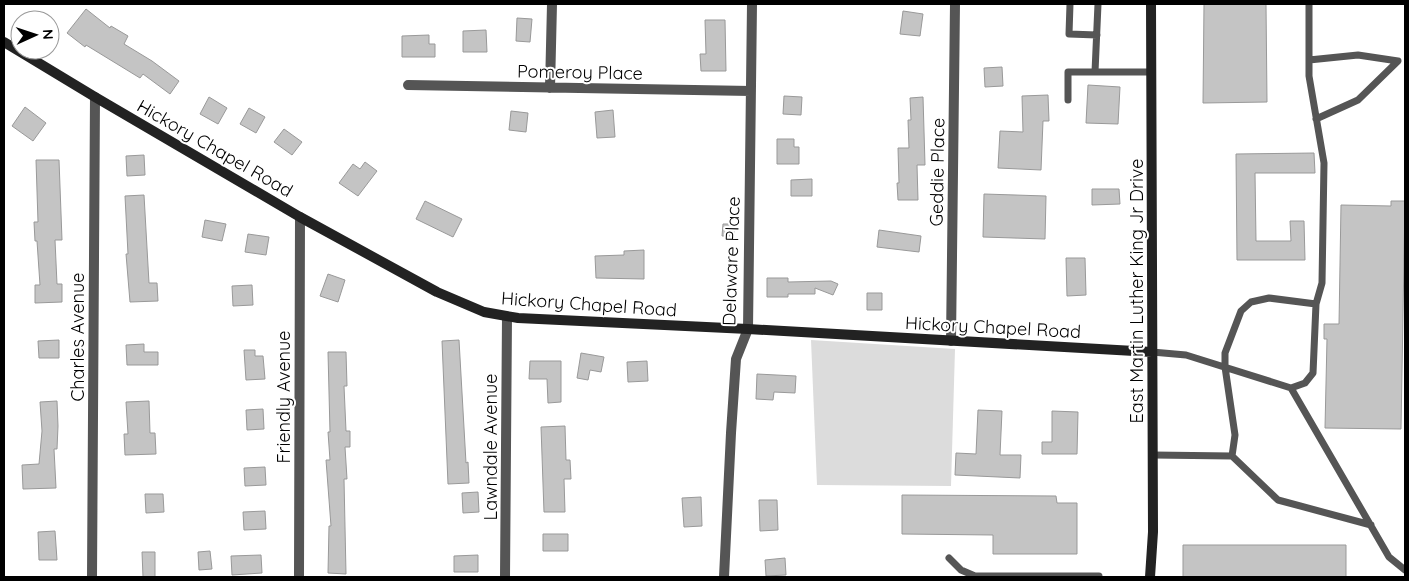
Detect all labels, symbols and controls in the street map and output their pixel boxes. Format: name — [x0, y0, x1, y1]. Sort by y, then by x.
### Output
north arrow — [10, 10, 60, 60]
text: N — [39, 29, 57, 40]
street label: Pomeroy Place — [517, 59, 643, 85]
street label: Hickory Chapel Road — [133, 94, 297, 202]
street label: Geddie Place — [925, 117, 949, 227]
street label: East Martin Luther King Jr Drive — [1125, 159, 1148, 423]
street label: Delaware Place — [717, 196, 745, 326]
street label: Charles Avenue — [66, 273, 89, 401]
street label: Hickory Chapel Road — [500, 286, 678, 322]
street label: Hickory Chapel Road — [905, 311, 1081, 343]
street label: Friendly Avenue — [272, 331, 295, 463]
street label: Lawndale Avenue — [479, 374, 502, 520]

